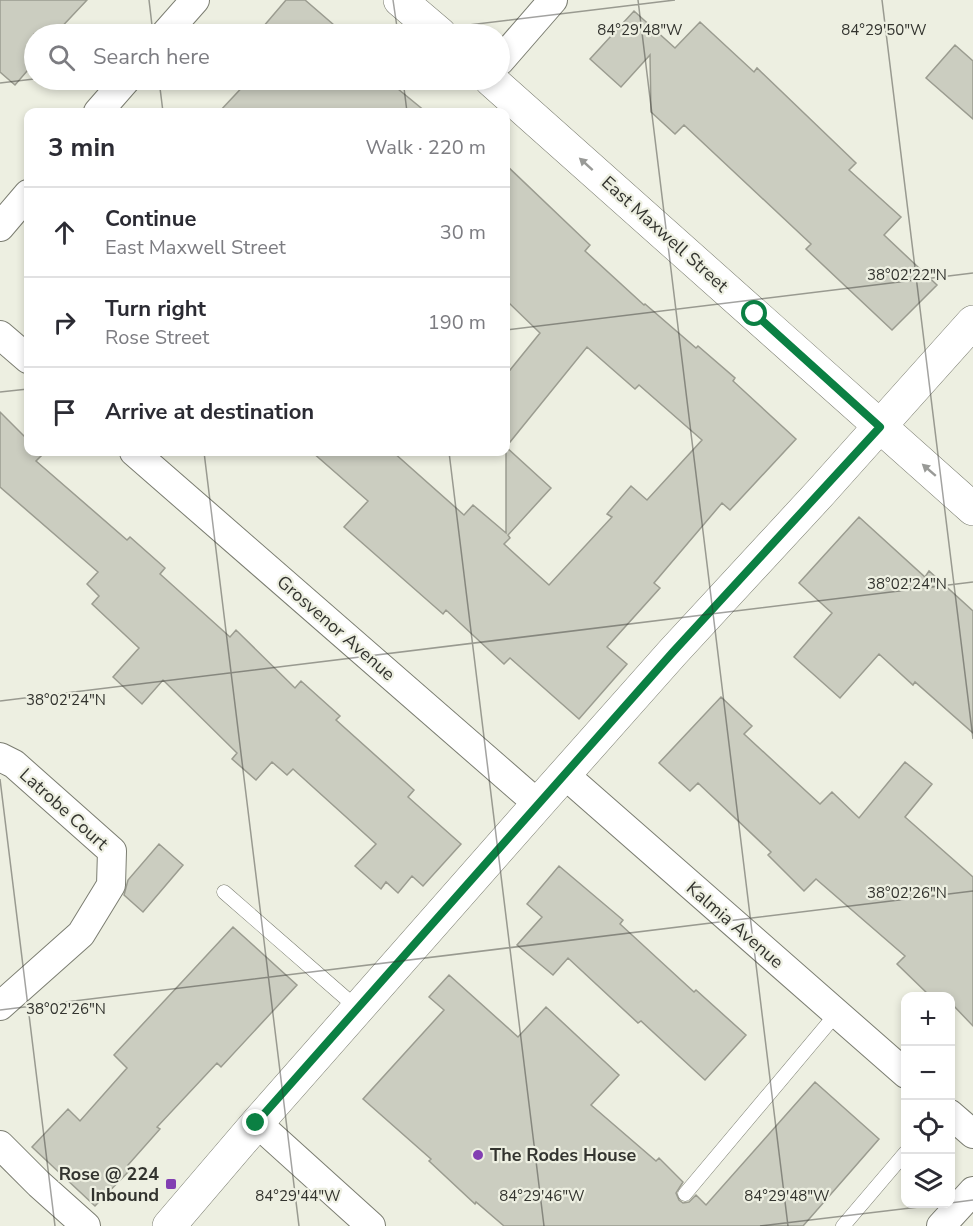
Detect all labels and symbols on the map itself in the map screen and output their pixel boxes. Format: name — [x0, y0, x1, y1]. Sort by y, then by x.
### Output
text: 84°29'48"W — [597, 20, 683, 40]
text: 84°29'50"W — [841, 20, 927, 40]
one-way arrow — [579, 158, 594, 171]
street label: East Maxwell Street — [597, 171, 734, 298]
text: 38°02'22"N — [867, 265, 947, 285]
route start — [741, 300, 767, 326]
one-way arrow — [922, 464, 937, 477]
street label: Grosvenor Avenue — [272, 570, 400, 686]
text: 38°02'24"N — [867, 574, 947, 594]
text: 38°02'24"N — [26, 690, 106, 710]
street label: Latrobe Court — [15, 763, 114, 856]
street label: Kalmia Avenue — [681, 876, 789, 974]
text: 38°02'26"N — [867, 883, 947, 903]
text: 38°02'26"N — [26, 999, 106, 1019]
route end — [242, 1109, 268, 1135]
place label: The Rodes House — [490, 1143, 636, 1167]
marker: The Rodes House — [471, 1148, 485, 1162]
place label: Rose @ 224 Inbound — [59, 1162, 159, 1207]
marker: Rose @ 224 Inbound — [164, 1177, 178, 1191]
text: 84°29'44"W — [255, 1186, 341, 1206]
text: 84°29'46"W — [499, 1186, 585, 1206]
text: 84°29'48"W — [744, 1186, 830, 1206]

